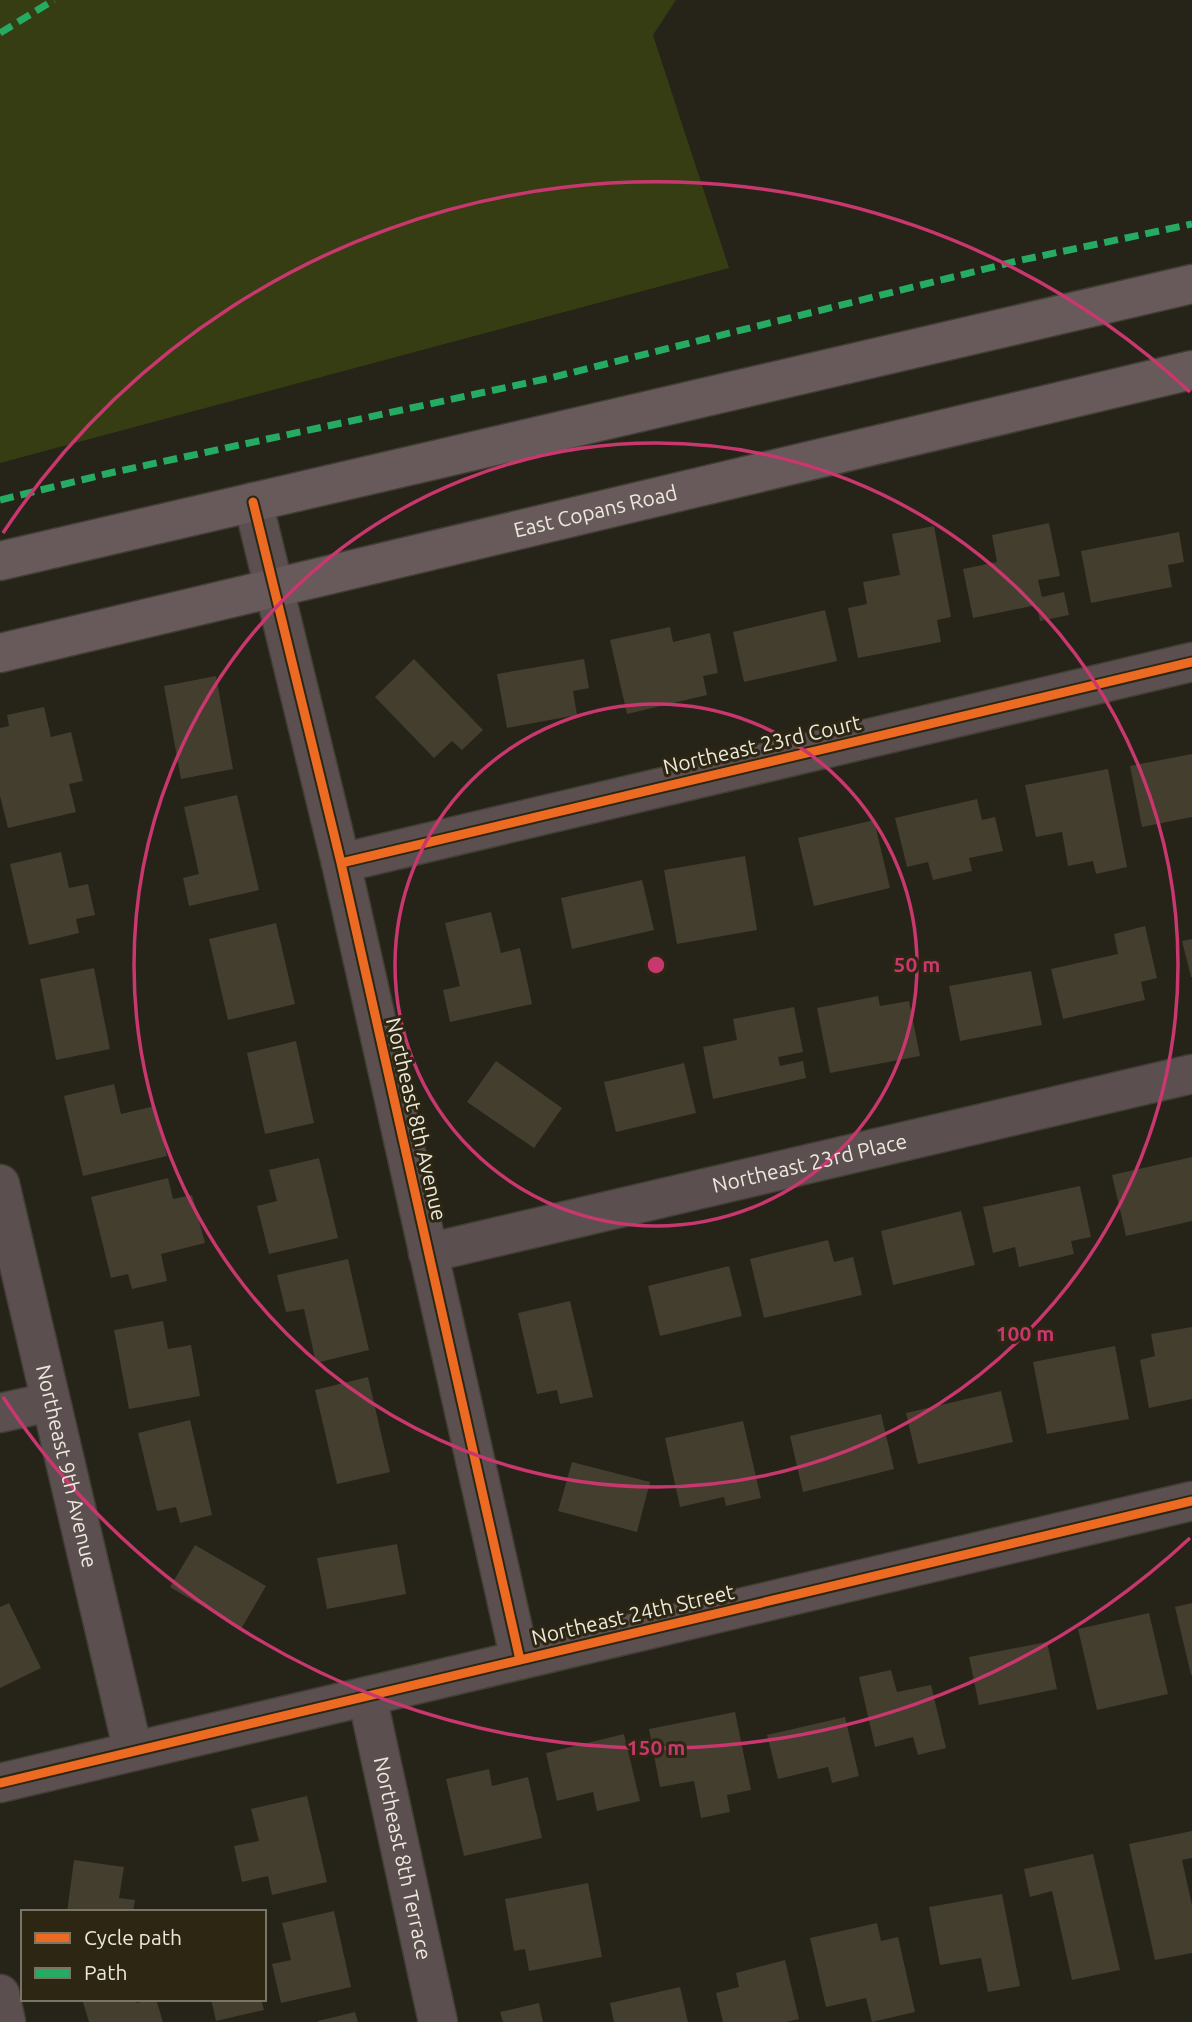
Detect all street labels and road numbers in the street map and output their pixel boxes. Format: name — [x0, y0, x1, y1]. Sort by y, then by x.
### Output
street label: East Copans Road — [511, 480, 679, 542]
street label: Northeast 23rd Court — [661, 710, 863, 778]
street label: Northeast 8th Avenue — [382, 1015, 452, 1223]
street label: Northeast 23rd Place — [710, 1128, 909, 1197]
street label: Northeast 9th Avenue — [32, 1362, 103, 1570]
street label: Northeast 24th Street — [529, 1579, 737, 1649]
street label: Northeast 8th Terrace — [370, 1754, 437, 1962]

